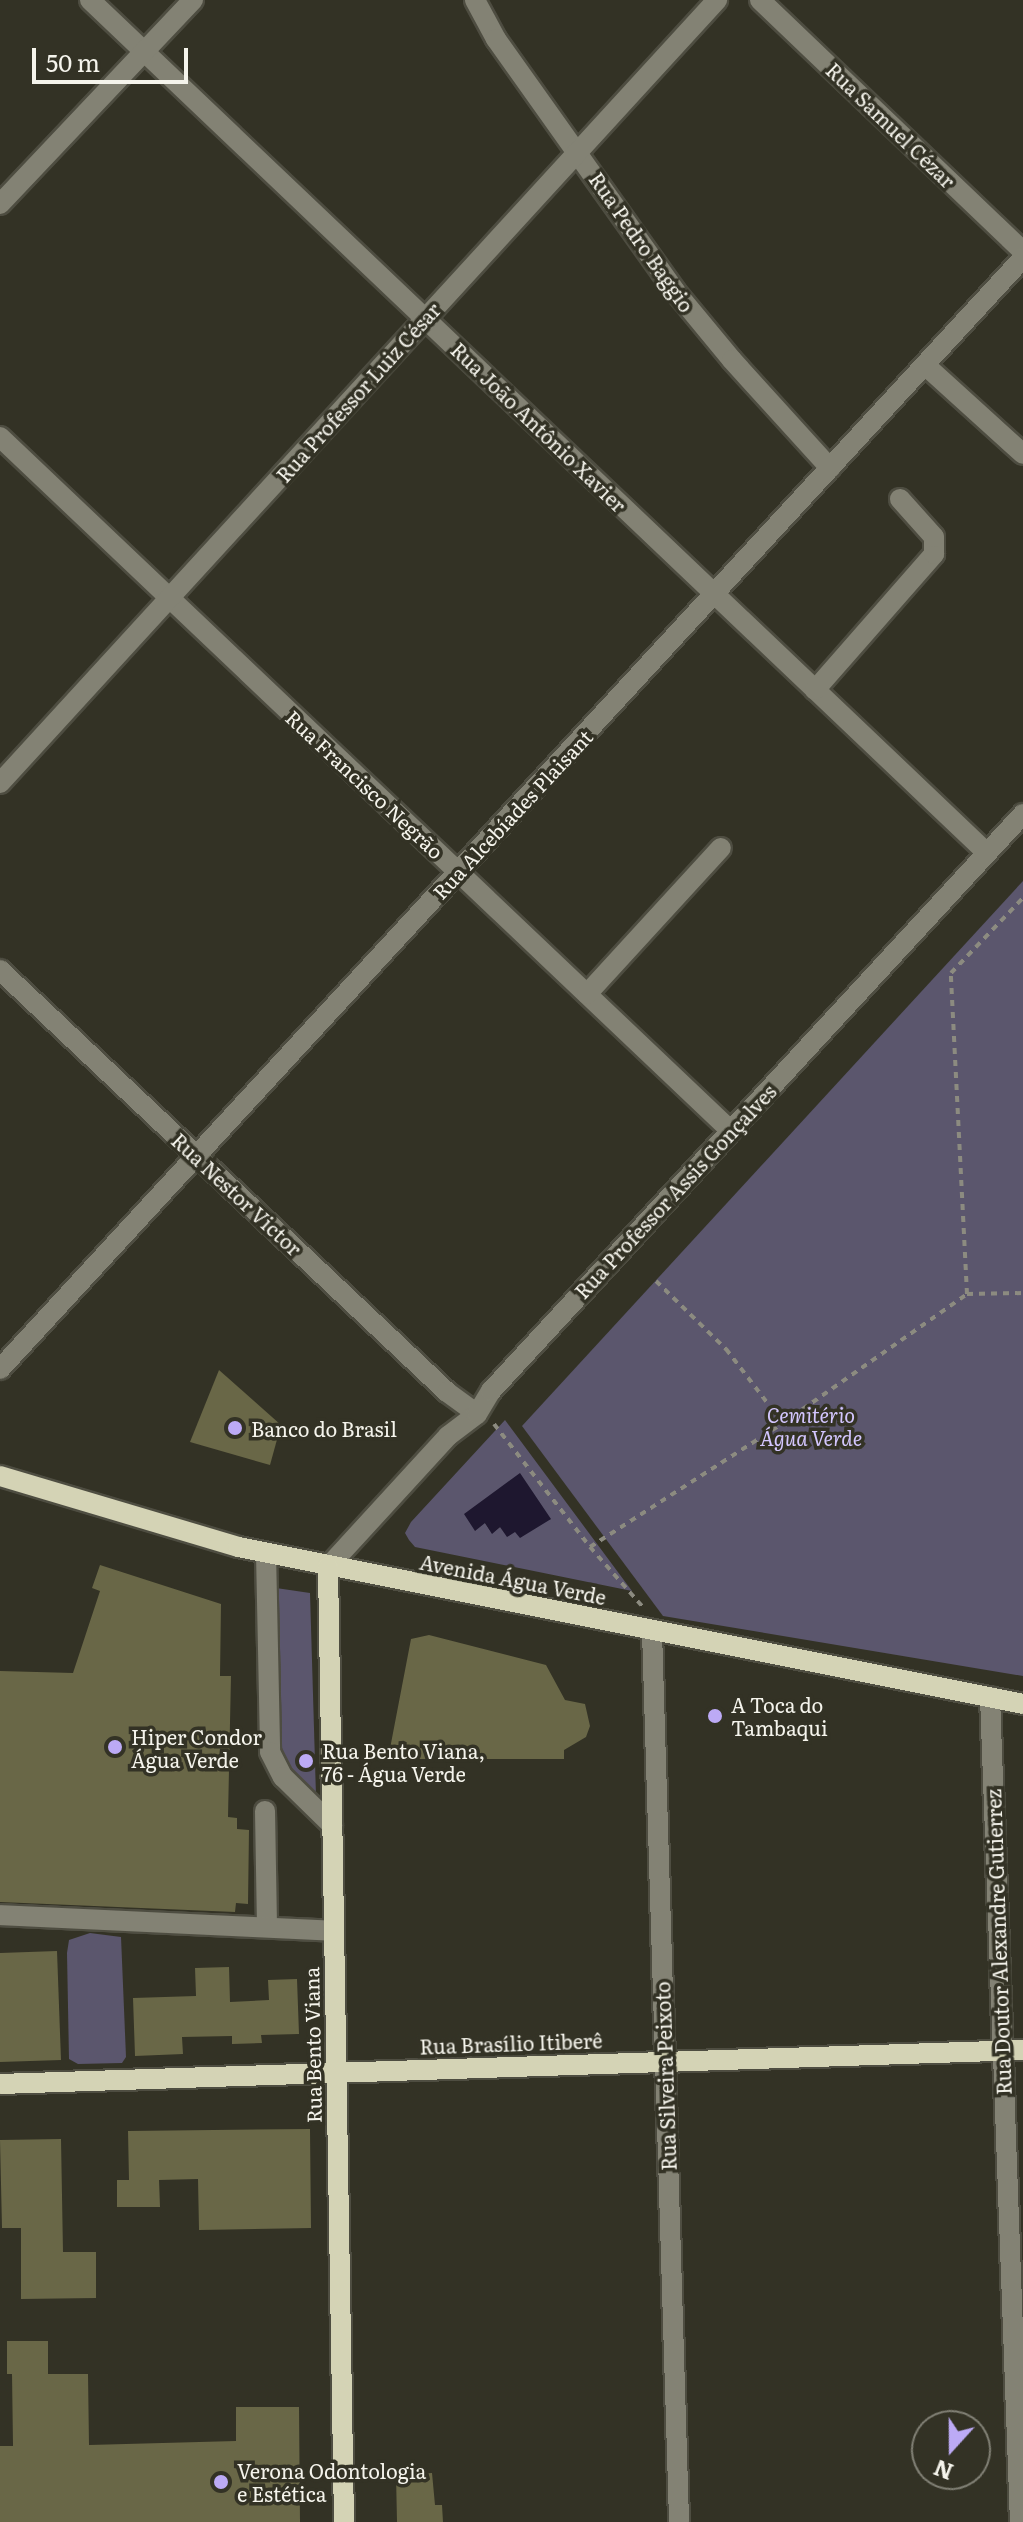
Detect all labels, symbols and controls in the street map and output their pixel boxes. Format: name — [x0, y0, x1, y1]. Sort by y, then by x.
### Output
scale bar — [36, 32, 192, 82]
text: 50 m — [46, 44, 100, 79]
street label: Rua Samuel Cézar — [822, 57, 960, 193]
street label: Rua Pedro Baggio — [585, 167, 699, 317]
street label: Rua Professor Luiz César — [271, 297, 445, 487]
street label: Rua João Antônio Xavier — [447, 337, 631, 517]
street label: Rua Francisco Negrão — [281, 705, 449, 863]
street label: Rua Alcebíades Plaisant — [427, 724, 597, 904]
street label: Rua Professor Assis Gonçalves — [569, 1079, 781, 1303]
street label: Rua Nestor Victor — [167, 1128, 307, 1260]
park label: Cemitério Água Verde — [760, 1403, 862, 1450]
place label: Banco do Brasil — [251, 1416, 397, 1440]
marker: Banco do Brasil — [226, 1419, 244, 1437]
street label: Avenida Água Verde — [418, 1549, 608, 1609]
place label: A Toca do Tambaqui — [731, 1692, 828, 1739]
marker: A Toca do Tambaqui — [706, 1707, 724, 1725]
place label: Hiper Condor Água Verde — [131, 1724, 262, 1771]
marker: Hiper Condor Água Verde — [106, 1738, 124, 1756]
place label: Rua Bento Viana, 76 - Água Verde — [322, 1738, 485, 1785]
marker: Rua Bento Viana, 76 - Água Verde — [297, 1752, 315, 1770]
street label: Rua Doutor Alexandre Gutierrez — [981, 1789, 1015, 2095]
street label: Rua Bento Viana — [299, 1967, 325, 2123]
street label: Rua Silveira Peixoto — [650, 1981, 680, 2171]
street label: Rua Brasílio Itiberê — [419, 2028, 603, 2058]
north arrow — [911, 2410, 991, 2490]
text: N — [928, 2452, 957, 2490]
place label: Verona Odontologia e Estética — [237, 2458, 426, 2505]
marker: Verona Odontologia e Estética — [212, 2473, 230, 2491]

